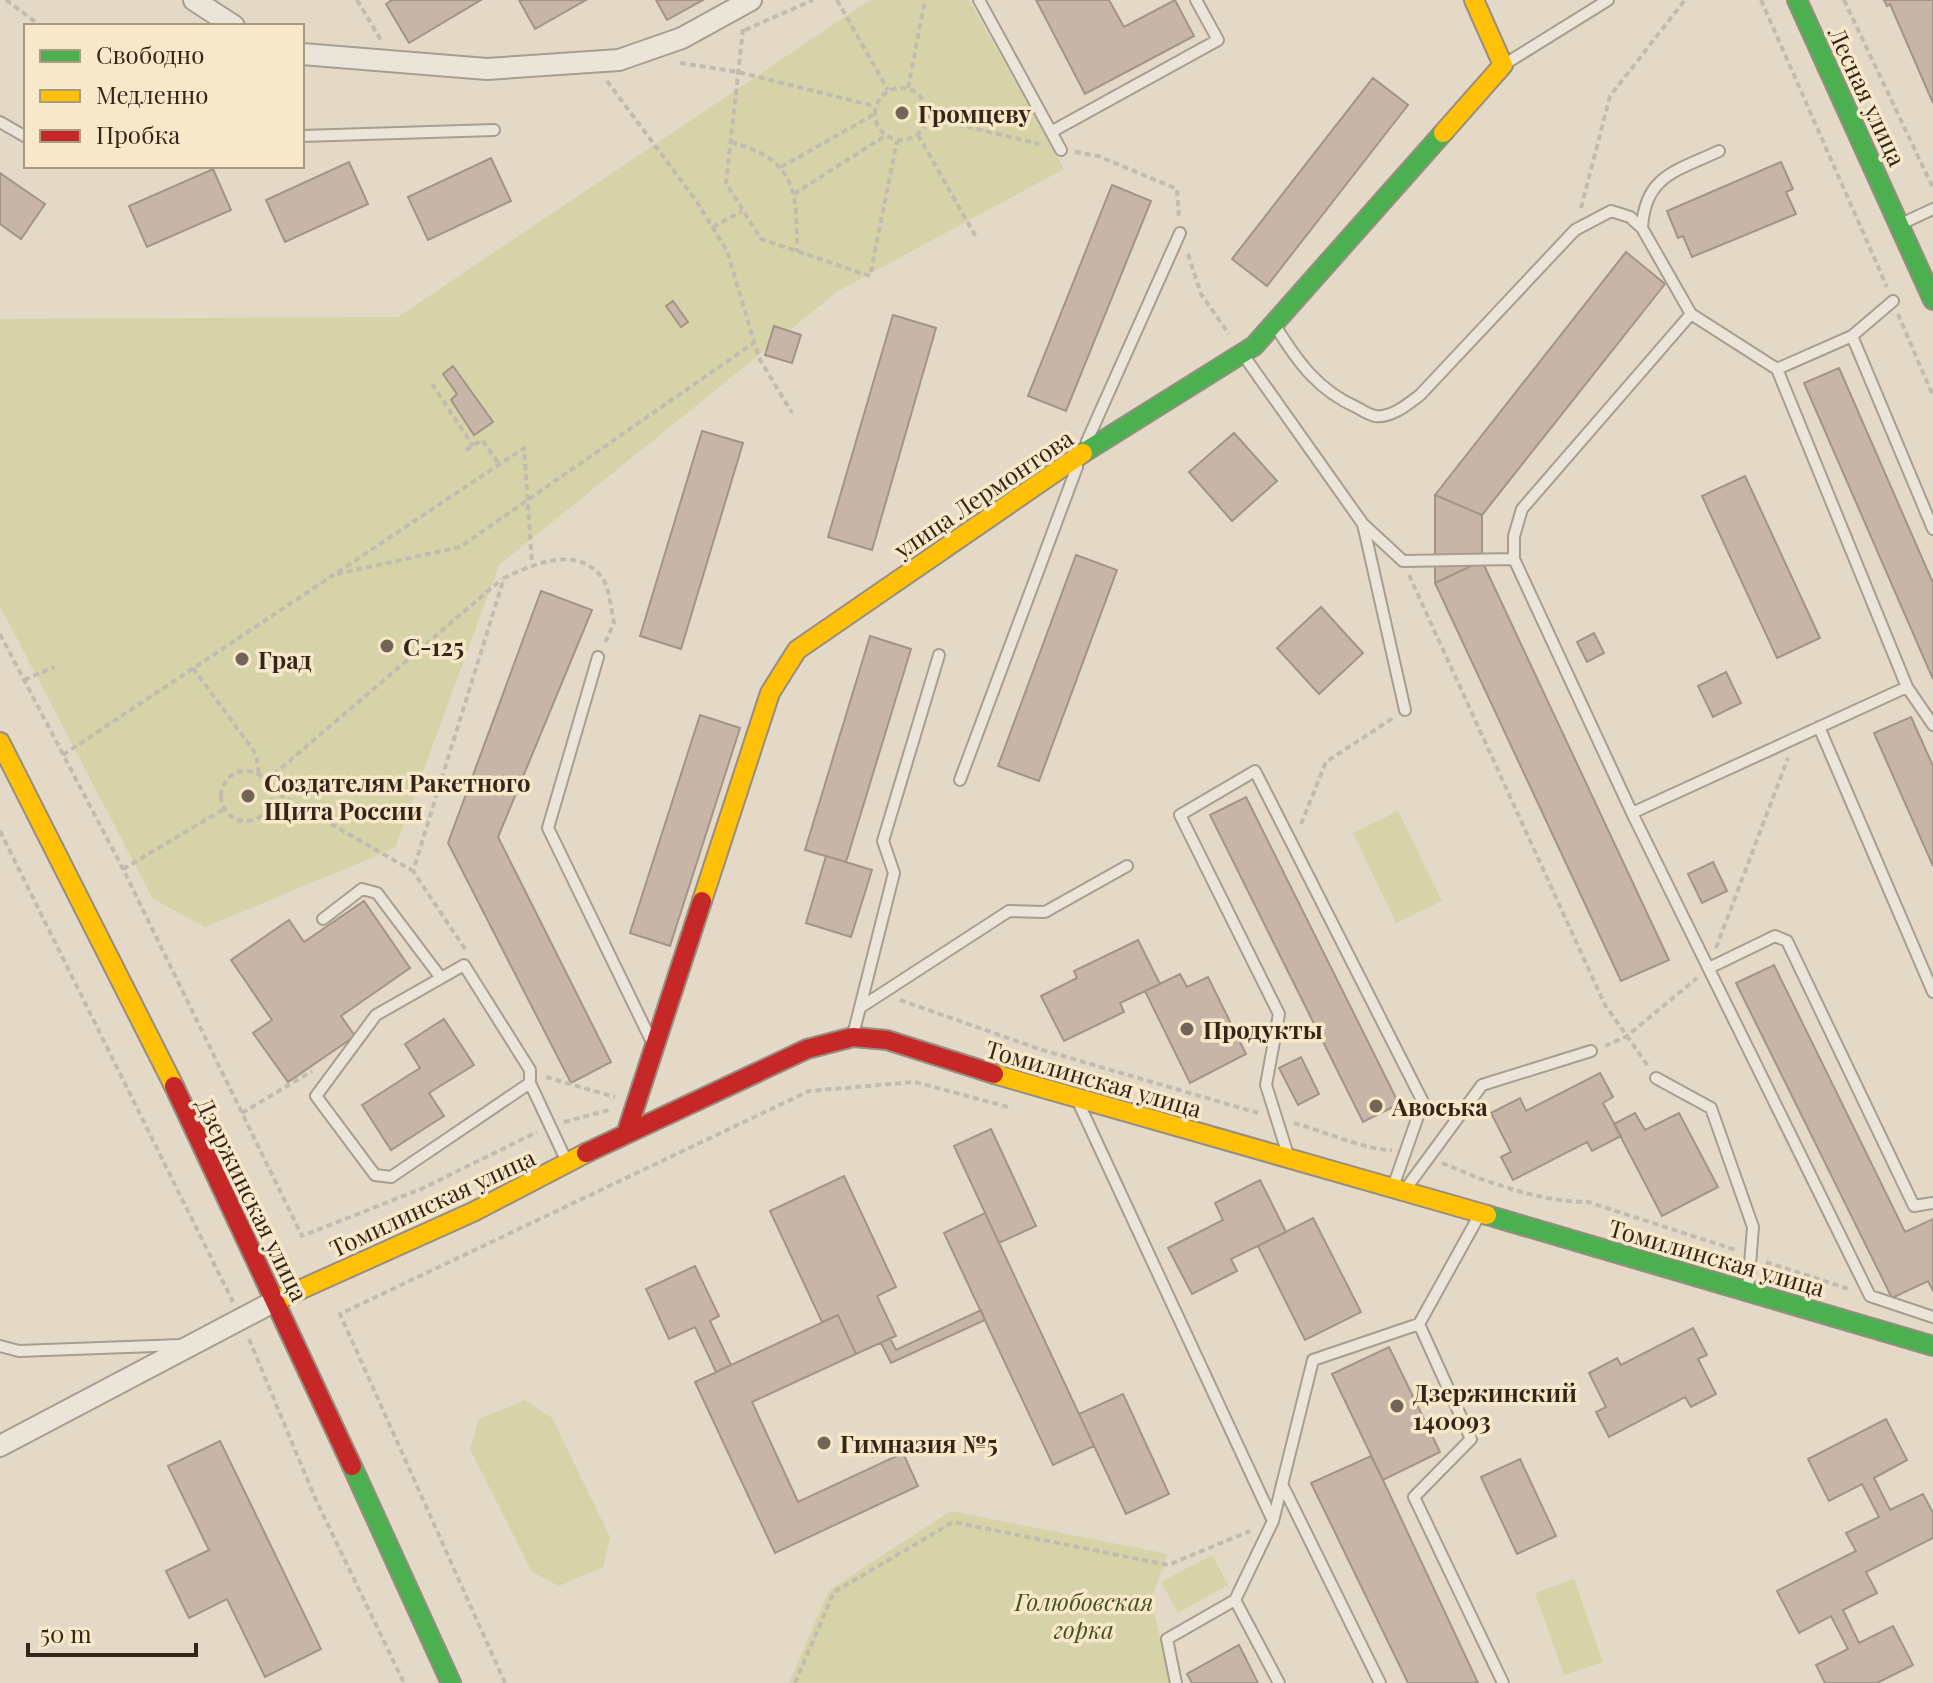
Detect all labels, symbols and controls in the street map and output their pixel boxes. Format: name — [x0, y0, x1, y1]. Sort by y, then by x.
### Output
street label: Лесная улица — [1821, 20, 1914, 171]
legend — [24, 24, 304, 168]
text: Свободно — [96, 38, 204, 70]
text: Медленно — [96, 78, 209, 110]
place label: Громцеву — [918, 97, 1031, 129]
marker: Громцеву — [893, 104, 911, 122]
text: Пробка — [96, 118, 180, 150]
street label: улица Лермонтова — [886, 421, 1079, 565]
place label: С-125 — [403, 630, 464, 662]
marker: С-125 — [378, 637, 396, 655]
place label: Град — [258, 643, 312, 675]
marker: Град — [233, 650, 251, 668]
place label: Создателям Ракетного Щита России — [264, 766, 531, 826]
marker: Создателям Ракетного Щита России — [239, 787, 257, 805]
place label: Продукты — [1203, 1013, 1323, 1045]
marker: Продукты — [1178, 1020, 1196, 1038]
street label: Томилинская улица — [982, 1032, 1206, 1124]
place label: Авоська — [1391, 1090, 1488, 1122]
street label: Дзержинская улица — [190, 1092, 316, 1306]
marker: Авоська — [1367, 1097, 1385, 1115]
street label: Томилинская улица — [324, 1140, 540, 1264]
street label: Томилинская улица — [1605, 1211, 1829, 1303]
place label: Дзержинский 140093 — [1413, 1376, 1577, 1436]
marker: Дзержинский 140093 — [1388, 1397, 1406, 1415]
place label: Гимназия №5 — [840, 1427, 998, 1459]
marker: Гимназия №5 — [815, 1434, 833, 1452]
park label: Голюбовская горка — [1014, 1585, 1153, 1645]
scale bar — [28, 1607, 196, 1657]
text: 50 m — [40, 1617, 92, 1649]

